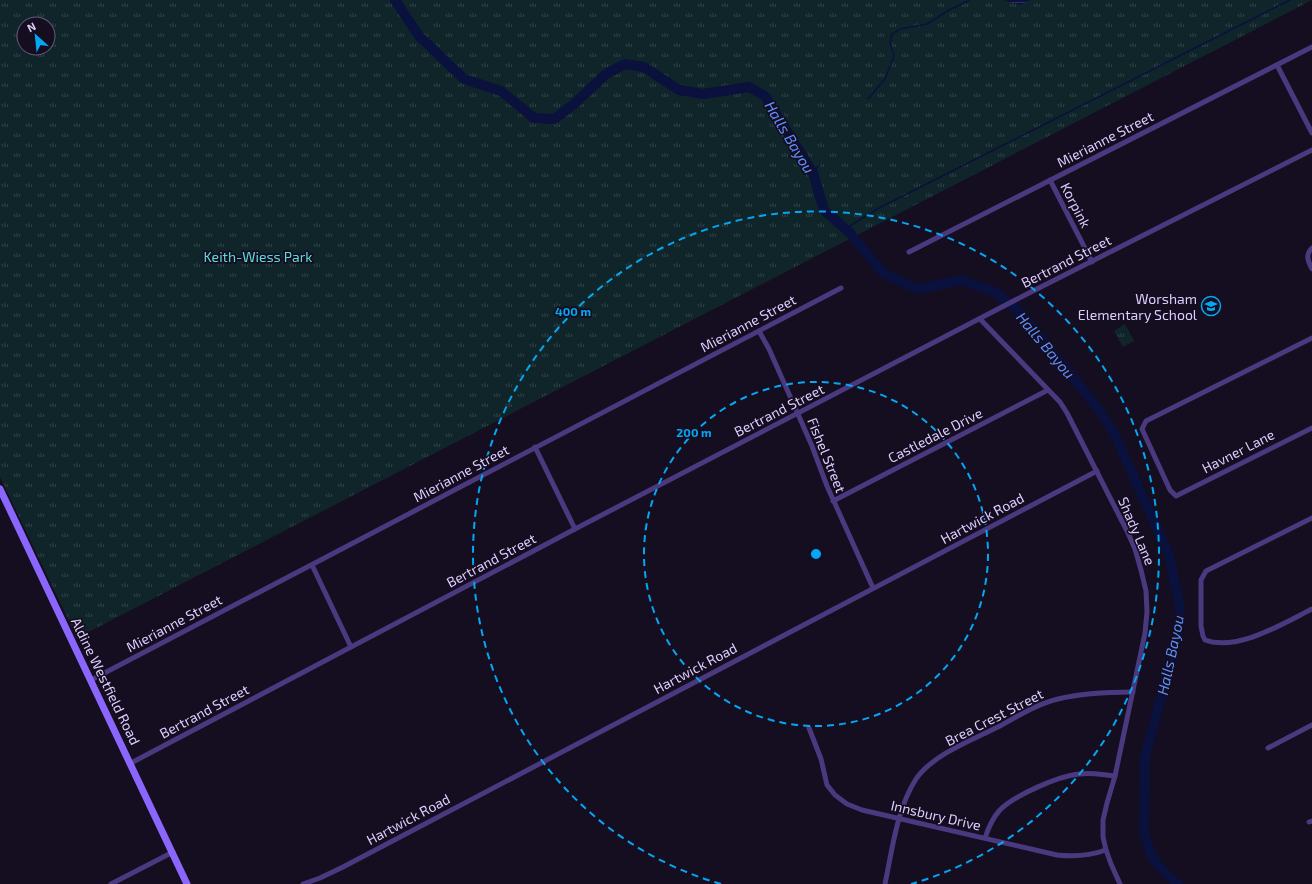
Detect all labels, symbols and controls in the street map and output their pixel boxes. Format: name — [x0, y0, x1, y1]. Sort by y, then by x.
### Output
north arrow — [16, 16, 56, 56]
text: N — [25, 19, 38, 34]
water label: Halls Bayou — [761, 98, 819, 177]
street label: Mierianne Street — [1054, 107, 1156, 171]
street label: Korpink — [1057, 180, 1095, 230]
street label: Bertrand Street — [1018, 231, 1114, 291]
park label: Keith-Wiess Park — [204, 248, 312, 265]
place label: Worsham Elementary School — [1078, 290, 1198, 323]
street label: Mierianne Street — [697, 291, 799, 355]
school or university icon: Worsham Elementary School — [1200, 295, 1222, 317]
text: 400 m — [555, 304, 591, 318]
water label: Halls Bayou — [1012, 308, 1079, 383]
street label: Bertrand Street — [731, 380, 827, 440]
street label: Castledale Drive — [885, 404, 985, 466]
street label: Fishel Street — [804, 415, 850, 495]
text: 200 m — [676, 425, 712, 439]
street label: Havner Lane — [1199, 425, 1277, 477]
street label: Mierianne Street — [410, 441, 512, 505]
street label: Hartwick Road — [937, 489, 1027, 547]
street label: Shady Lane — [1115, 494, 1159, 568]
street label: Bertrand Street — [443, 529, 539, 591]
centre of rings — [809, 547, 823, 561]
street label: Mierianne Street — [123, 591, 225, 655]
water label: Halls Bayou — [1153, 613, 1188, 697]
street label: Aldine Westfield Road — [68, 615, 144, 747]
street label: Hartwick Road — [650, 639, 740, 697]
street label: Bertrand Street — [156, 680, 252, 742]
street label: Brea Crest Street — [942, 685, 1046, 749]
street label: Hartwick Road — [363, 790, 453, 848]
street label: Innsbury Drive — [889, 796, 983, 834]

